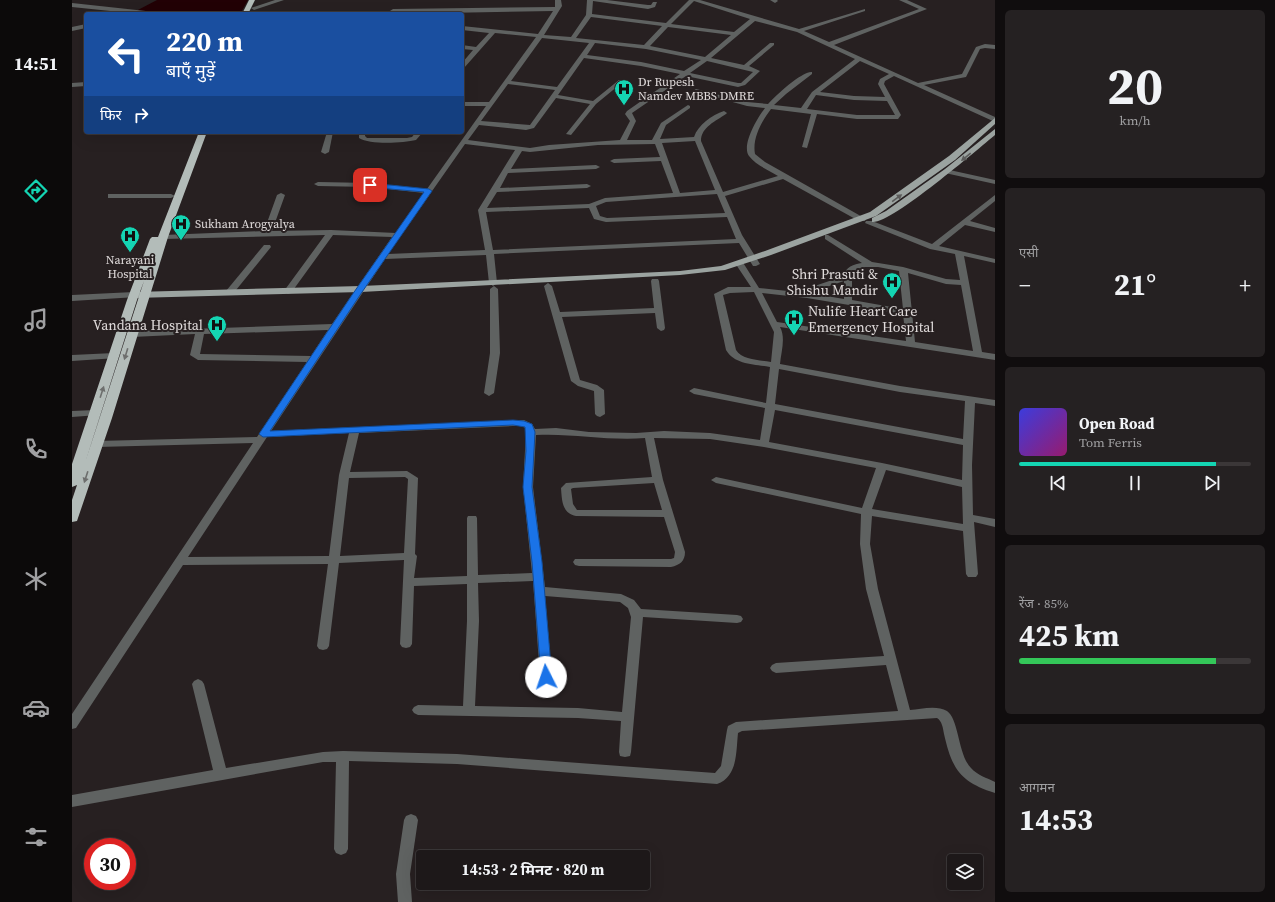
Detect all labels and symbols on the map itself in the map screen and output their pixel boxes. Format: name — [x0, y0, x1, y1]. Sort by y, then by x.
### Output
place label: Dr Rupesh Namdev MBBS DMRE — [638, 74, 754, 104]
hospital icon: Dr Rupesh Namdev MBBS DMRE — [613, 78, 635, 106]
one-way arrow — [960, 152, 971, 161]
pin — [353, 168, 387, 202]
one-way arrow — [892, 194, 902, 202]
hospital icon: Sukham Arogyalya — [170, 213, 192, 241]
place label: Sukham Arogyalya — [195, 216, 296, 232]
hospital icon: Narayani Hospital — [119, 225, 141, 253]
place label: Narayani Hospital — [106, 252, 155, 282]
place label: Shri Prasuti & Shishu Mandir — [787, 264, 878, 300]
hospital icon: Shri Prasuti & Shishu Mandir — [881, 271, 903, 299]
place label: Nulife Heart Care Emergency Hospital — [808, 301, 935, 337]
hospital icon: Nulife Heart Care Emergency Hospital — [783, 308, 805, 336]
hospital icon: Vandana Hospital — [206, 314, 228, 342]
place label: Vandana Hospital — [93, 315, 203, 335]
one-way arrow — [123, 348, 129, 360]
one-way arrow — [99, 386, 105, 398]
one-way arrow — [82, 472, 88, 484]
position arrow — [525, 656, 567, 698]
speed limit sign: 30 — [84, 838, 136, 890]

